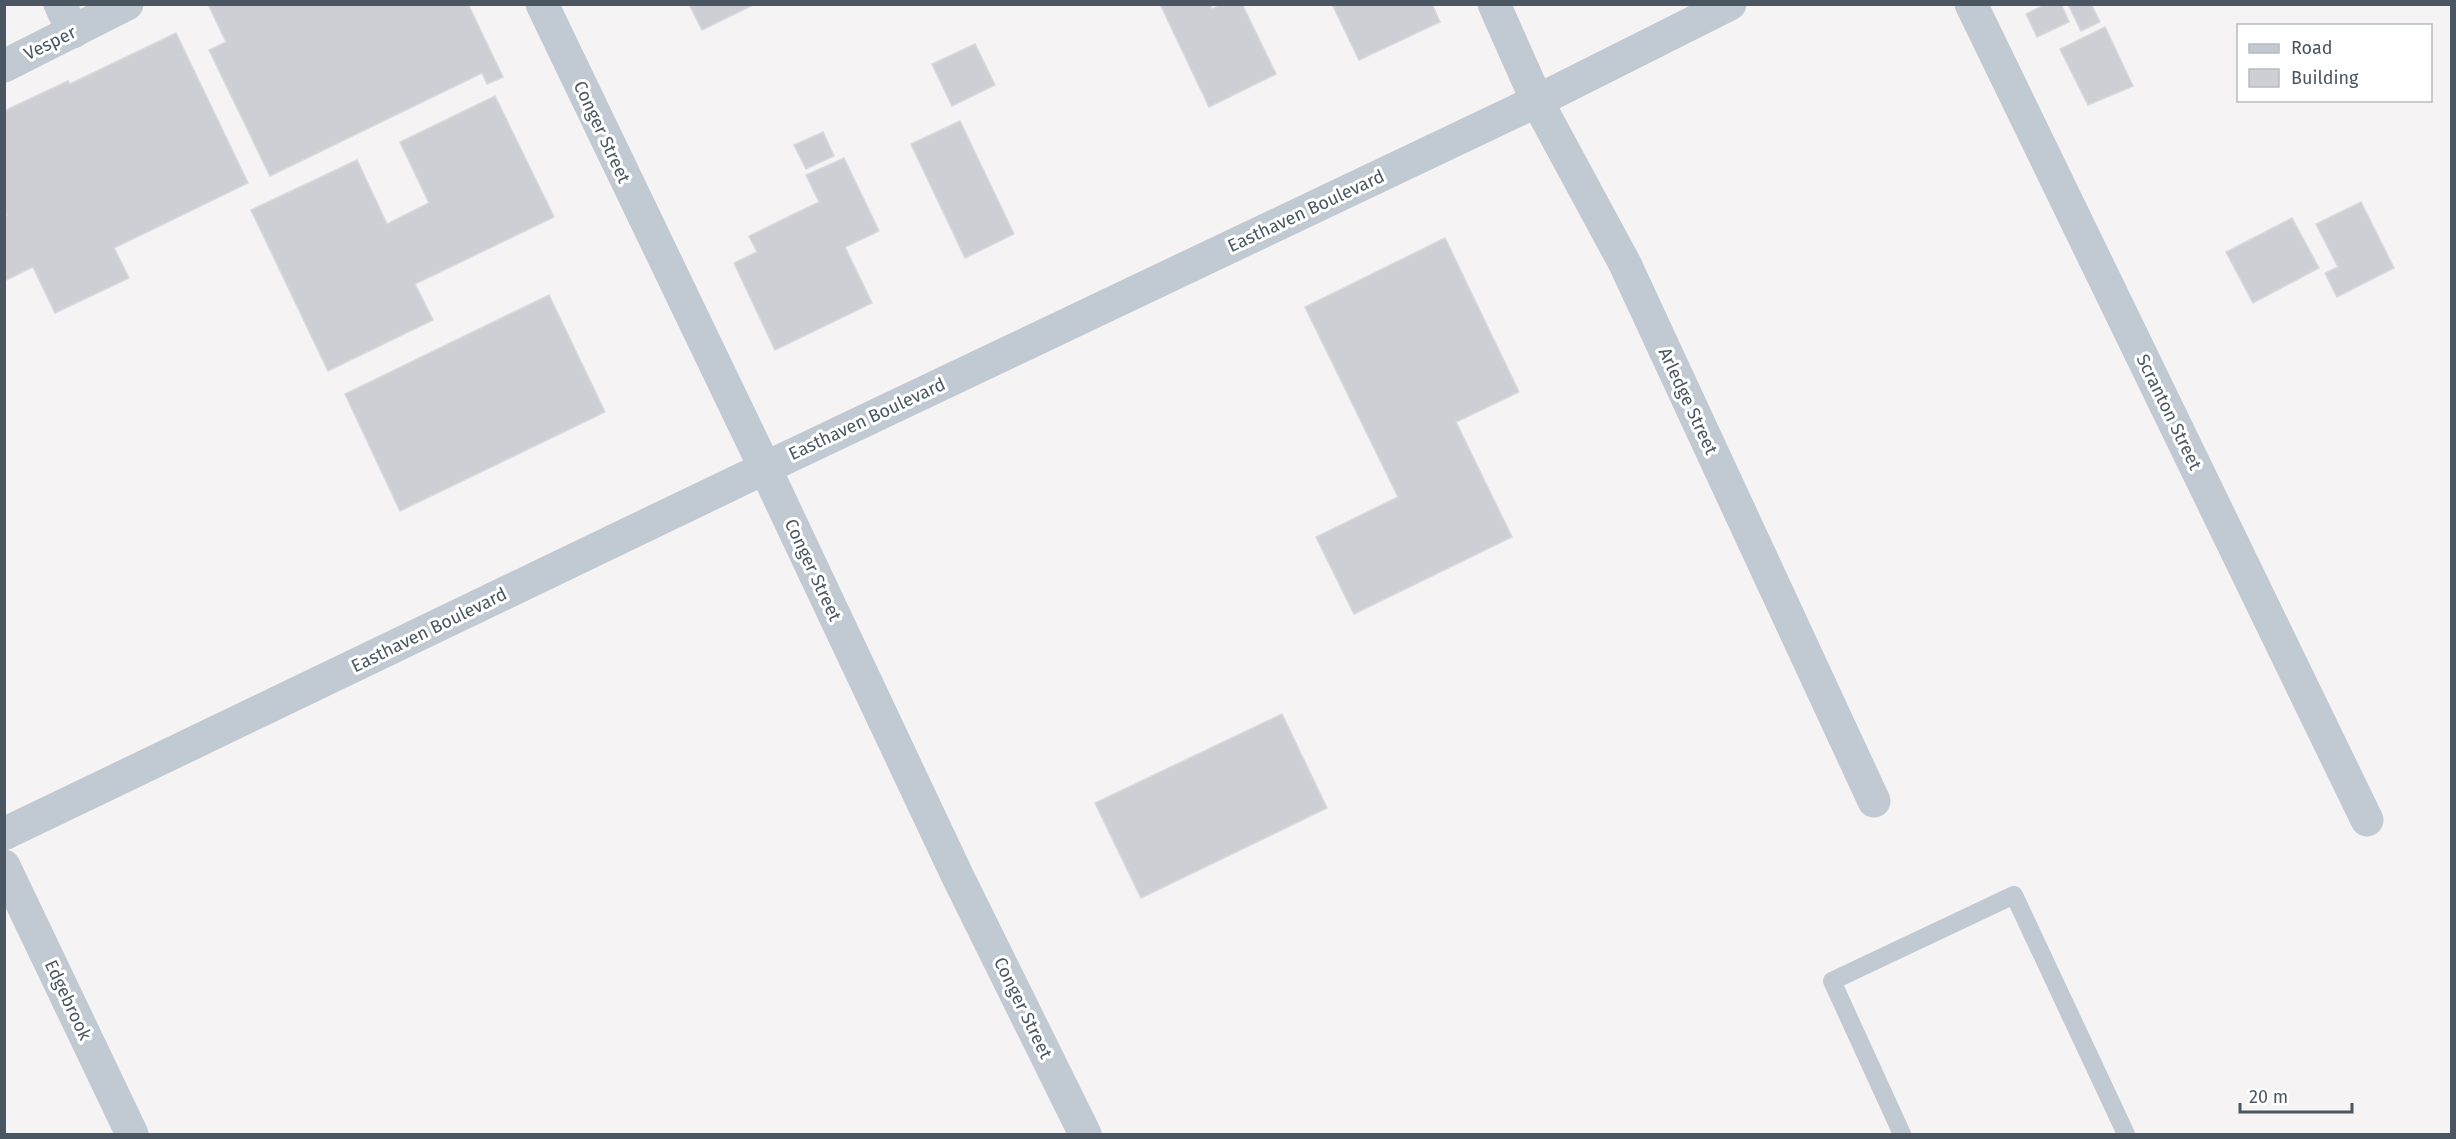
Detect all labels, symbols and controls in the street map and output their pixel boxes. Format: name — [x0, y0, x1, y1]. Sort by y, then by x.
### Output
street label: Vesper — [20, 21, 80, 65]
legend — [2237, 24, 2432, 102]
text: Road — [2291, 37, 2333, 59]
text: Building — [2291, 67, 2359, 89]
street label: Conger Street — [569, 77, 635, 187]
street label: Easthaven Boulevard — [1224, 165, 1388, 257]
street label: Arledge Street — [1654, 344, 1723, 458]
street label: Scranton Street — [2132, 351, 2207, 474]
street label: Easthaven Boulevard — [785, 373, 949, 465]
street label: Conger Street — [780, 515, 846, 625]
street label: Easthaven Boulevard — [348, 583, 510, 677]
street label: Conger Street — [989, 954, 1057, 1063]
street label: Edgebrook — [40, 956, 97, 1044]
scale bar — [2240, 1076, 2352, 1114]
text: 20 m — [2249, 1086, 2288, 1108]

